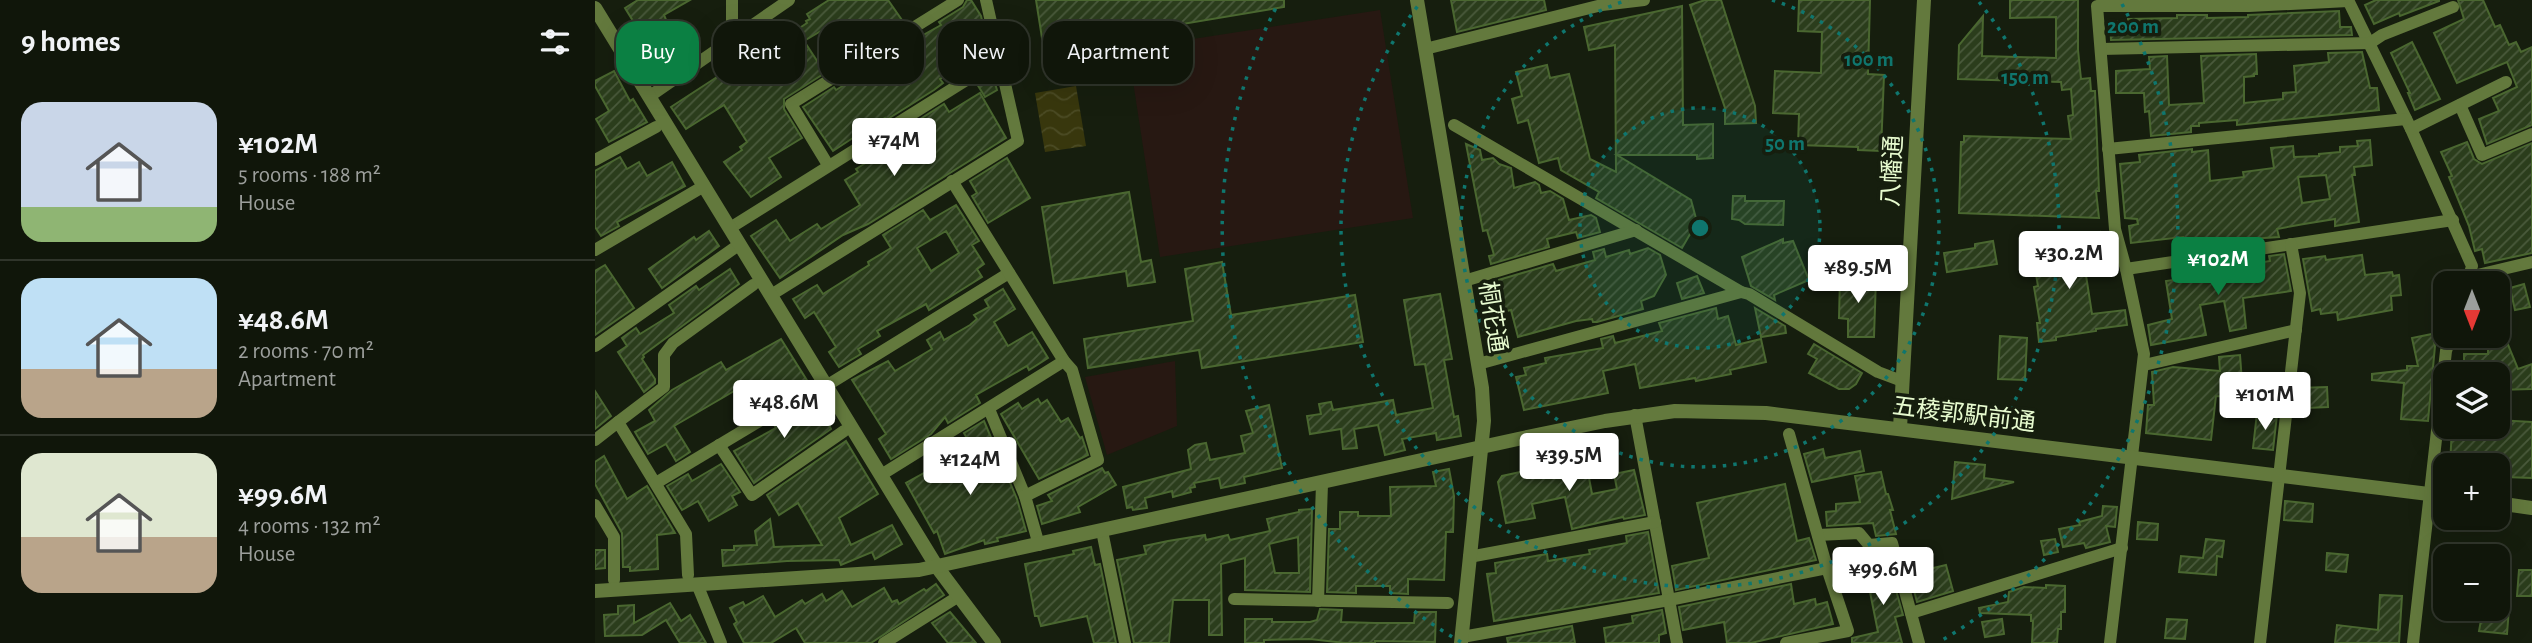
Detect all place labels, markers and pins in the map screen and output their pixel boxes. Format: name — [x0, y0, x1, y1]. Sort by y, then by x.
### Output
pin: ¥74M — [853, 118, 935, 178]
centre of rings — [1688, 216, 1712, 240]
pin: ¥30.2M — [2012, 232, 2126, 291]
pin: ¥102M — [2169, 238, 2267, 297]
pin: ¥89.5M — [1801, 246, 1915, 305]
pin: ¥101M — [2216, 372, 2314, 432]
pin: ¥48.6M — [727, 380, 841, 440]
pin: ¥39.5M — [1512, 434, 1626, 493]
pin: ¥124M — [921, 438, 1019, 497]
pin: ¥99.6M — [1826, 548, 1940, 607]

